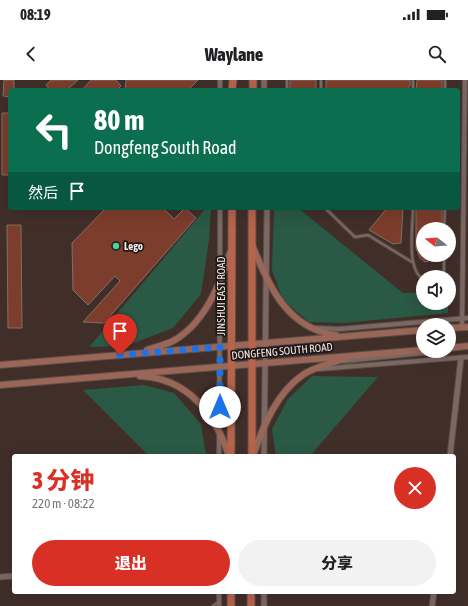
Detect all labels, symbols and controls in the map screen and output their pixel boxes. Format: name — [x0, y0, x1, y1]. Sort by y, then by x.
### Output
text: 08:19 — [20, 6, 51, 23]
icon: back — [20, 43, 42, 65]
icon: search — [426, 43, 448, 65]
text: Waylane — [205, 44, 263, 65]
icon: left — [28, 104, 80, 156]
text: 80 m — [94, 104, 144, 136]
text: Dongfeng South Road — [94, 137, 237, 158]
icon: arrive — [66, 180, 88, 202]
text: 然后 — [28, 184, 58, 201]
north arrow — [416, 222, 456, 262]
map controls — [416, 222, 456, 358]
place label: Lego — [124, 240, 143, 252]
marker: Lego — [111, 241, 121, 251]
street label: JINSHUI EAST ROAD — [215, 256, 227, 336]
button: sound — [416, 270, 456, 310]
pin — [103, 314, 137, 355]
button: layers — [416, 318, 456, 358]
icon: arrive — [109, 320, 131, 342]
street label: DONGFENG SOUTH ROAD — [231, 341, 333, 361]
position arrow — [199, 386, 241, 428]
text: 3 分钟 — [32, 467, 95, 494]
button: close — [394, 467, 436, 509]
text: 220 m · 08:22 — [32, 496, 95, 511]
button: 退出 — [32, 540, 230, 586]
button: 分享 — [238, 540, 436, 586]

